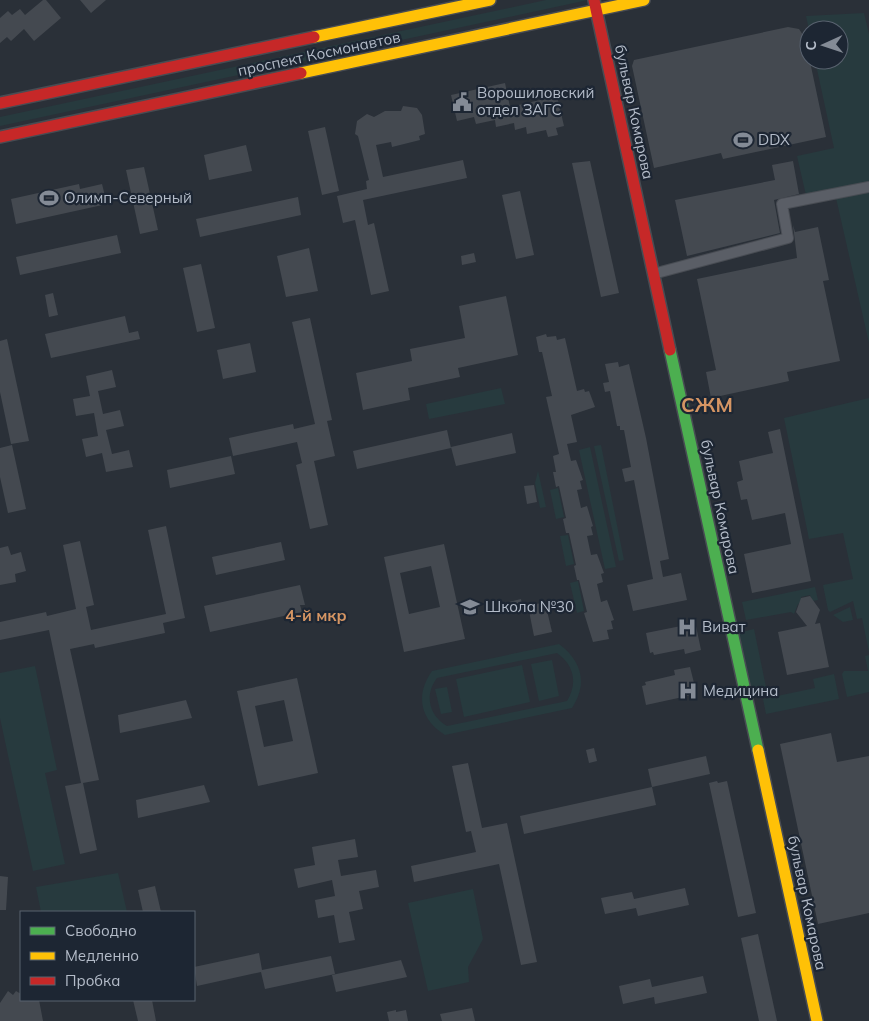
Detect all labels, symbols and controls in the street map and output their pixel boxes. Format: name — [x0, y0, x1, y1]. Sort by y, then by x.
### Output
north arrow — [799, 20, 849, 70]
street label: проспект Космонавтов — [236, 27, 402, 80]
text: С — [802, 40, 820, 51]
street label: бульвар Комарова — [611, 43, 658, 181]
place label: Ворошиловский отдел ЗАГС — [477, 83, 594, 119]
public building icon: Ворошиловский отдел ЗАГС — [451, 91, 473, 113]
sports icon: DDX — [732, 129, 754, 151]
place label: DDX — [758, 130, 790, 149]
sports icon: Олимп-Северный — [38, 187, 60, 209]
place label: Олимп-Северный — [64, 188, 192, 207]
district label: СЖМ — [681, 392, 733, 417]
street label: бульвар Комарова — [697, 438, 744, 576]
school or university icon: Школа №30 — [459, 596, 481, 618]
place label: Школа №30 — [485, 597, 574, 616]
district label: 4-й мкр — [285, 605, 347, 625]
hospital icon: Виват — [676, 616, 698, 638]
place label: Виват — [702, 617, 746, 636]
hospital icon: Медицина — [677, 680, 699, 702]
place label: Медицина — [703, 681, 778, 700]
street label: бульвар Комарова — [784, 834, 831, 972]
legend — [20, 911, 195, 1001]
text: Свободно — [65, 921, 137, 940]
text: Медленно — [65, 946, 139, 965]
text: Пробка — [65, 971, 120, 990]

